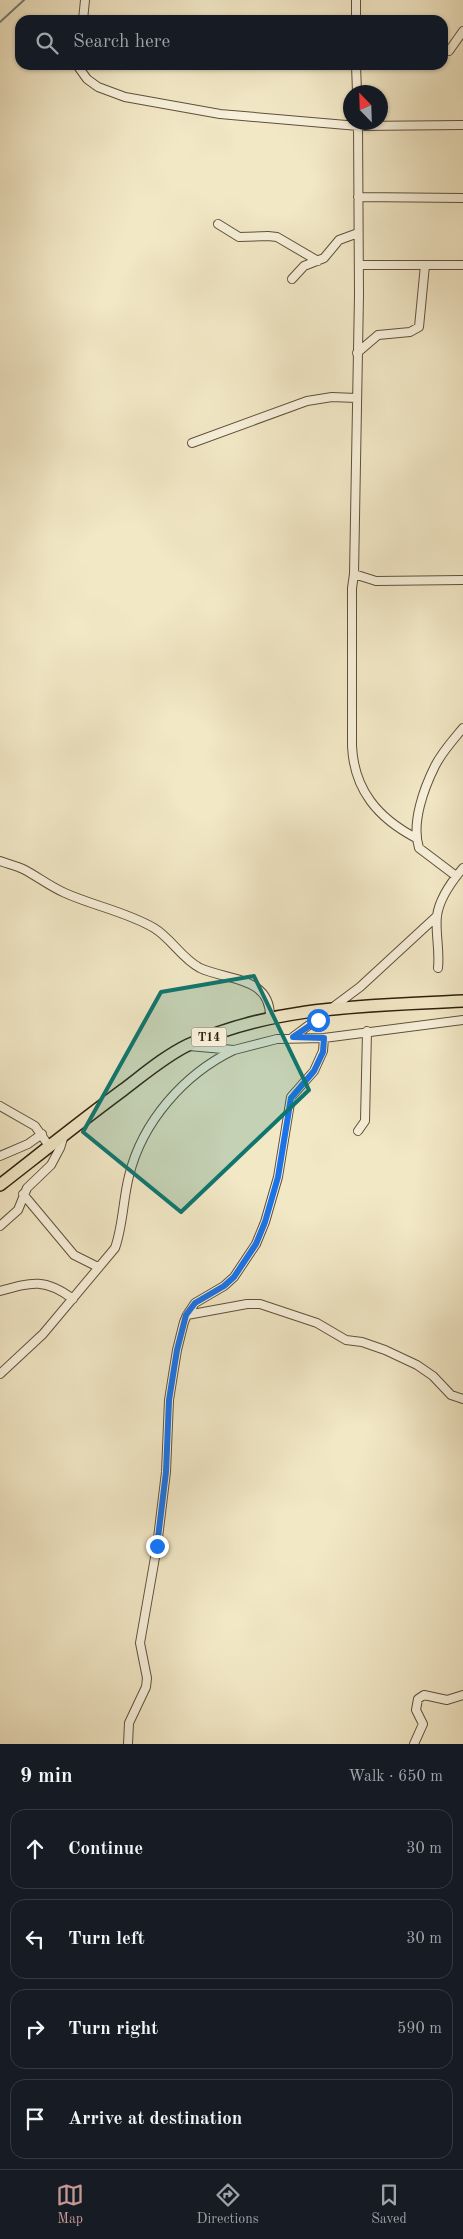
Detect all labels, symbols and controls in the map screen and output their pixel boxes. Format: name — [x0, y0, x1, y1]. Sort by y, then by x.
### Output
search box — [15, 15, 448, 70]
icon: search — [33, 29, 61, 57]
text: Search here — [73, 33, 170, 52]
north arrow — [343, 85, 388, 130]
route start — [307, 1009, 330, 1032]
road number: T14 — [192, 1028, 226, 1046]
route end — [146, 1535, 169, 1558]
text: 9 min — [20, 1766, 73, 1787]
text: Walk · 650 m — [348, 1769, 443, 1785]
icon: ahead — [21, 1835, 49, 1863]
text: Continue — [68, 1840, 143, 1859]
text: 30 m — [406, 1841, 442, 1857]
icon: left — [21, 1925, 49, 1953]
text: Turn left — [68, 1930, 145, 1949]
text: 30 m — [406, 1931, 442, 1947]
icon: right — [21, 2015, 49, 2043]
text: Turn right — [68, 2020, 158, 2039]
text: 590 m — [397, 2021, 442, 2037]
icon: arrive — [21, 2105, 49, 2133]
text: Arrive at destination — [68, 2110, 242, 2129]
tab: Map — [56, 2181, 84, 2228]
tab: Directions — [197, 2181, 259, 2228]
tab: Saved — [371, 2181, 407, 2228]

